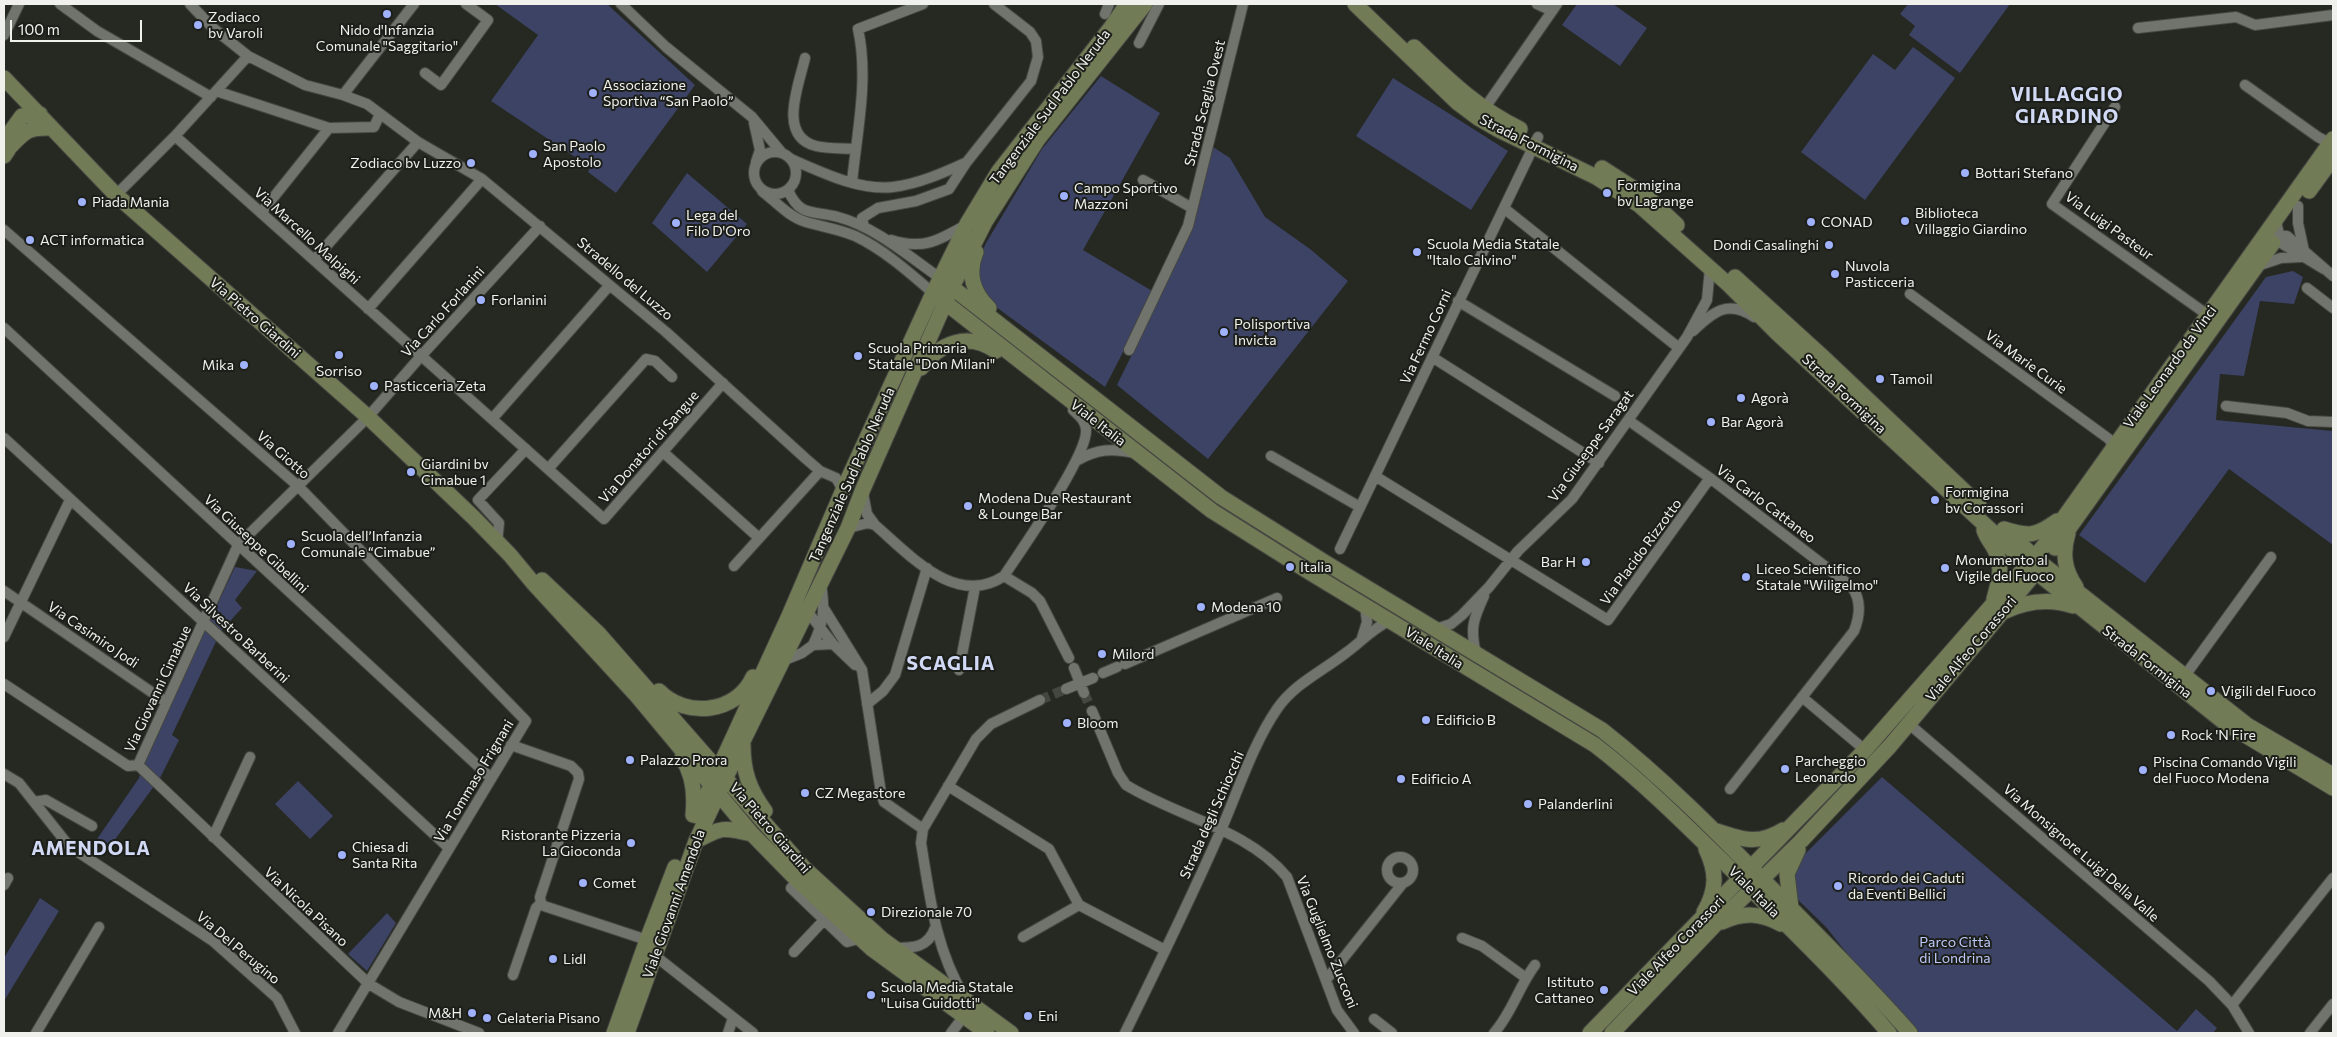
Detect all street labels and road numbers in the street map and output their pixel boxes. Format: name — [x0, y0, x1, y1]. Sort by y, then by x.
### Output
street label: Tangenziale Sud Pablo Neruda — [986, 26, 1114, 188]
street label: Strada Scaglia Ovest — [1181, 38, 1229, 168]
street label: Strada Formigina — [1477, 111, 1581, 175]
street label: Via Marcello Malpighi — [251, 184, 363, 288]
street label: Via Luigi Pasteur — [2061, 188, 2157, 264]
street label: Stradello del Luzzo — [574, 234, 676, 324]
street label: Via Carlo Forlanini — [398, 263, 488, 361]
street label: Via Pietro Giardini — [206, 274, 304, 362]
street label: Via Fermo Corni — [1397, 287, 1455, 387]
street label: Viale Leonardo da Vinci — [2120, 302, 2220, 432]
street label: Via Marie Curie — [1982, 327, 2070, 397]
street label: Strada Formigina — [1799, 351, 1889, 437]
street label: Tangenziale Sud Pablo Neruda — [806, 385, 898, 565]
street label: Via Donatori di Sangue — [595, 387, 703, 507]
street label: Via Giuseppe Saragat — [1545, 387, 1637, 505]
street label: Viale Italia — [1067, 396, 1129, 450]
street label: Via Giotto — [253, 427, 313, 483]
street label: Via Carlo Cattaneo — [1713, 461, 1819, 547]
street label: Via Giuseppe Gibellini — [200, 491, 312, 597]
street label: Via Placido Rizzotto — [1597, 496, 1685, 608]
street label: Via Silvestro Barberini — [179, 579, 293, 687]
street label: Viale Alfeo Corassori — [1922, 593, 2020, 705]
street label: Via Casimiro Jodi — [44, 598, 142, 672]
street label: Strada Formigina — [2099, 622, 2195, 702]
street label: Via Giovanni Cimabue — [121, 623, 195, 755]
street label: Viale Italia — [1402, 623, 1466, 673]
street label: Via Tommaso Frignani — [431, 717, 517, 845]
street label: Strada degli Schiocchi — [1176, 748, 1248, 882]
street label: Via Pietro Giardini — [726, 779, 814, 877]
street label: Via Monsignore Luigi Della Valle — [2000, 781, 2162, 925]
street label: Viale Giovanni Amendola — [639, 827, 709, 981]
street label: Viale Italia — [1725, 863, 1783, 921]
street label: Via Nicola Pisano — [261, 864, 351, 950]
street label: Via Guglielmo Zucconi — [1293, 873, 1361, 1011]
street label: Viale Alfeo Corassori — [1624, 893, 1728, 999]
street label: Via Del Perugino — [193, 908, 283, 988]

